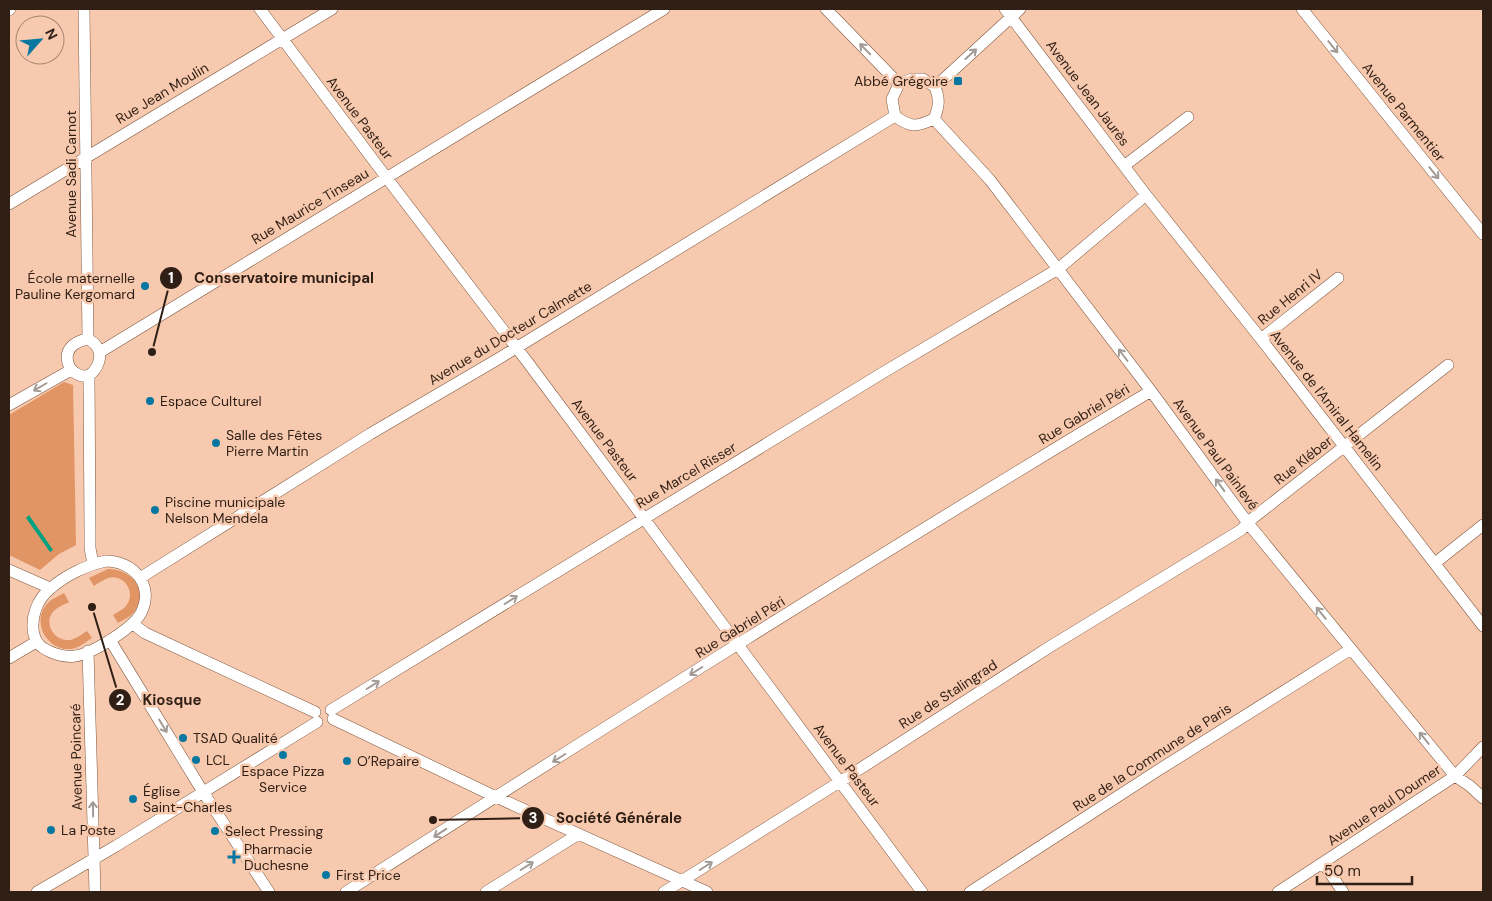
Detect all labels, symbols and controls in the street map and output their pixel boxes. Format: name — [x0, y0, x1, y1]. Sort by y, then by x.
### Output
north arrow — [15, 15, 65, 65]
text: N — [41, 25, 62, 43]
street label: Avenue Jean Jaurès — [1042, 36, 1134, 150]
one-way arrow — [1327, 40, 1338, 53]
one-way arrow — [859, 43, 871, 55]
one-way arrow — [965, 48, 978, 60]
street label: Rue Jean Moulin — [112, 58, 212, 128]
street label: Avenue Parmentier — [1359, 59, 1449, 165]
place label: Abbé Grégoire — [854, 72, 948, 90]
street label: Avenue Pasteur — [323, 73, 397, 163]
marker: Abbé Grégoire — [952, 75, 964, 87]
street label: Avenue Sadi Carnot — [62, 110, 80, 238]
street label: Rue Maurice Tinseau — [248, 164, 372, 248]
one-way arrow — [1429, 167, 1440, 180]
callout: Conservatoire municipal — [159, 263, 384, 293]
street label: Rue Henri IV — [1254, 265, 1327, 329]
text: 1 — [168, 268, 174, 288]
text: Conservatoire municipal — [194, 268, 374, 288]
place label: École maternelle Pauline Kergomard — [15, 269, 135, 303]
street label: Avenue du Docteur Calmette — [425, 277, 595, 389]
marker: École maternelle Pauline Kergomard — [139, 280, 151, 292]
street label: Avenue de l'Amiral Hamelin — [1267, 326, 1387, 474]
one-way arrow — [1118, 349, 1129, 362]
street label: Rue Gabriel Péri — [1035, 380, 1133, 448]
one-way arrow — [33, 382, 47, 392]
place label: Espace Culturel — [160, 392, 262, 410]
street label: Avenue Paul Painlevé — [1169, 394, 1263, 514]
marker: Espace Culturel — [144, 395, 156, 407]
street label: Avenue Pasteur — [568, 395, 642, 485]
place label: Salle des Fêtes Pierre Martin — [226, 426, 322, 460]
street label: Rue Kléber — [1270, 432, 1336, 488]
marker: Salle des Fêtes Pierre Martin — [210, 437, 222, 449]
street label: Rue Marcel Risser — [633, 438, 739, 512]
one-way arrow — [1215, 478, 1225, 492]
place label: Piscine municipale Nelson Mendela — [165, 493, 285, 527]
marker: Piscine municipale Nelson Mendela — [149, 504, 161, 516]
street label: Rue Gabriel Péri — [692, 592, 788, 662]
one-way arrow — [504, 594, 518, 604]
one-way arrow — [1315, 606, 1326, 619]
street label: Rue de Stalingrad — [895, 656, 1001, 732]
one-way arrow — [690, 667, 704, 677]
one-way arrow — [365, 679, 379, 689]
callout: Kiosque — [107, 685, 211, 715]
text: 2 — [116, 690, 125, 710]
text: Kiosque — [142, 690, 202, 710]
street label: Rue de la Commune de Paris — [1069, 699, 1235, 815]
street label: Avenue Poincaré — [66, 703, 86, 811]
one-way arrow — [159, 719, 169, 733]
street label: Avenue Pasteur — [810, 720, 884, 810]
place label: TSAD Qualité — [193, 729, 278, 747]
marker: TSAD Qualité — [177, 732, 189, 744]
one-way arrow — [1419, 732, 1430, 745]
marker: Espace Pizza Service — [277, 749, 289, 761]
place label: LCL — [206, 751, 230, 769]
place label: O’Repaire — [357, 752, 419, 770]
one-way arrow — [552, 753, 566, 763]
marker: LCL — [190, 754, 202, 766]
marker: O’Repaire — [341, 755, 353, 767]
street label: Avenue Paul Doumer — [1324, 760, 1444, 850]
place label: Espace Pizza Service — [242, 762, 324, 796]
place label: Église Saint-Charles — [143, 782, 232, 816]
marker: Église Saint-Charles — [127, 793, 139, 805]
one-way arrow — [88, 801, 97, 817]
callout: Société Générale — [521, 803, 692, 833]
text: 3 — [528, 808, 538, 828]
text: Société Générale — [556, 808, 682, 828]
place label: La Poste — [61, 821, 116, 839]
place label: Select Pressing — [225, 822, 324, 840]
marker: La Poste — [45, 824, 57, 836]
marker: Select Pressing — [209, 825, 221, 837]
one-way arrow — [433, 828, 447, 838]
place label: Pharmacie Duchesne — [244, 840, 312, 874]
marker: Pharmacie Duchesne — [228, 851, 240, 863]
scale bar — [1317, 854, 1412, 886]
one-way arrow — [520, 861, 534, 871]
one-way arrow — [698, 861, 712, 871]
text: 50 m — [1324, 861, 1361, 881]
place label: First Price — [336, 866, 401, 884]
marker: First Price — [320, 869, 332, 881]

